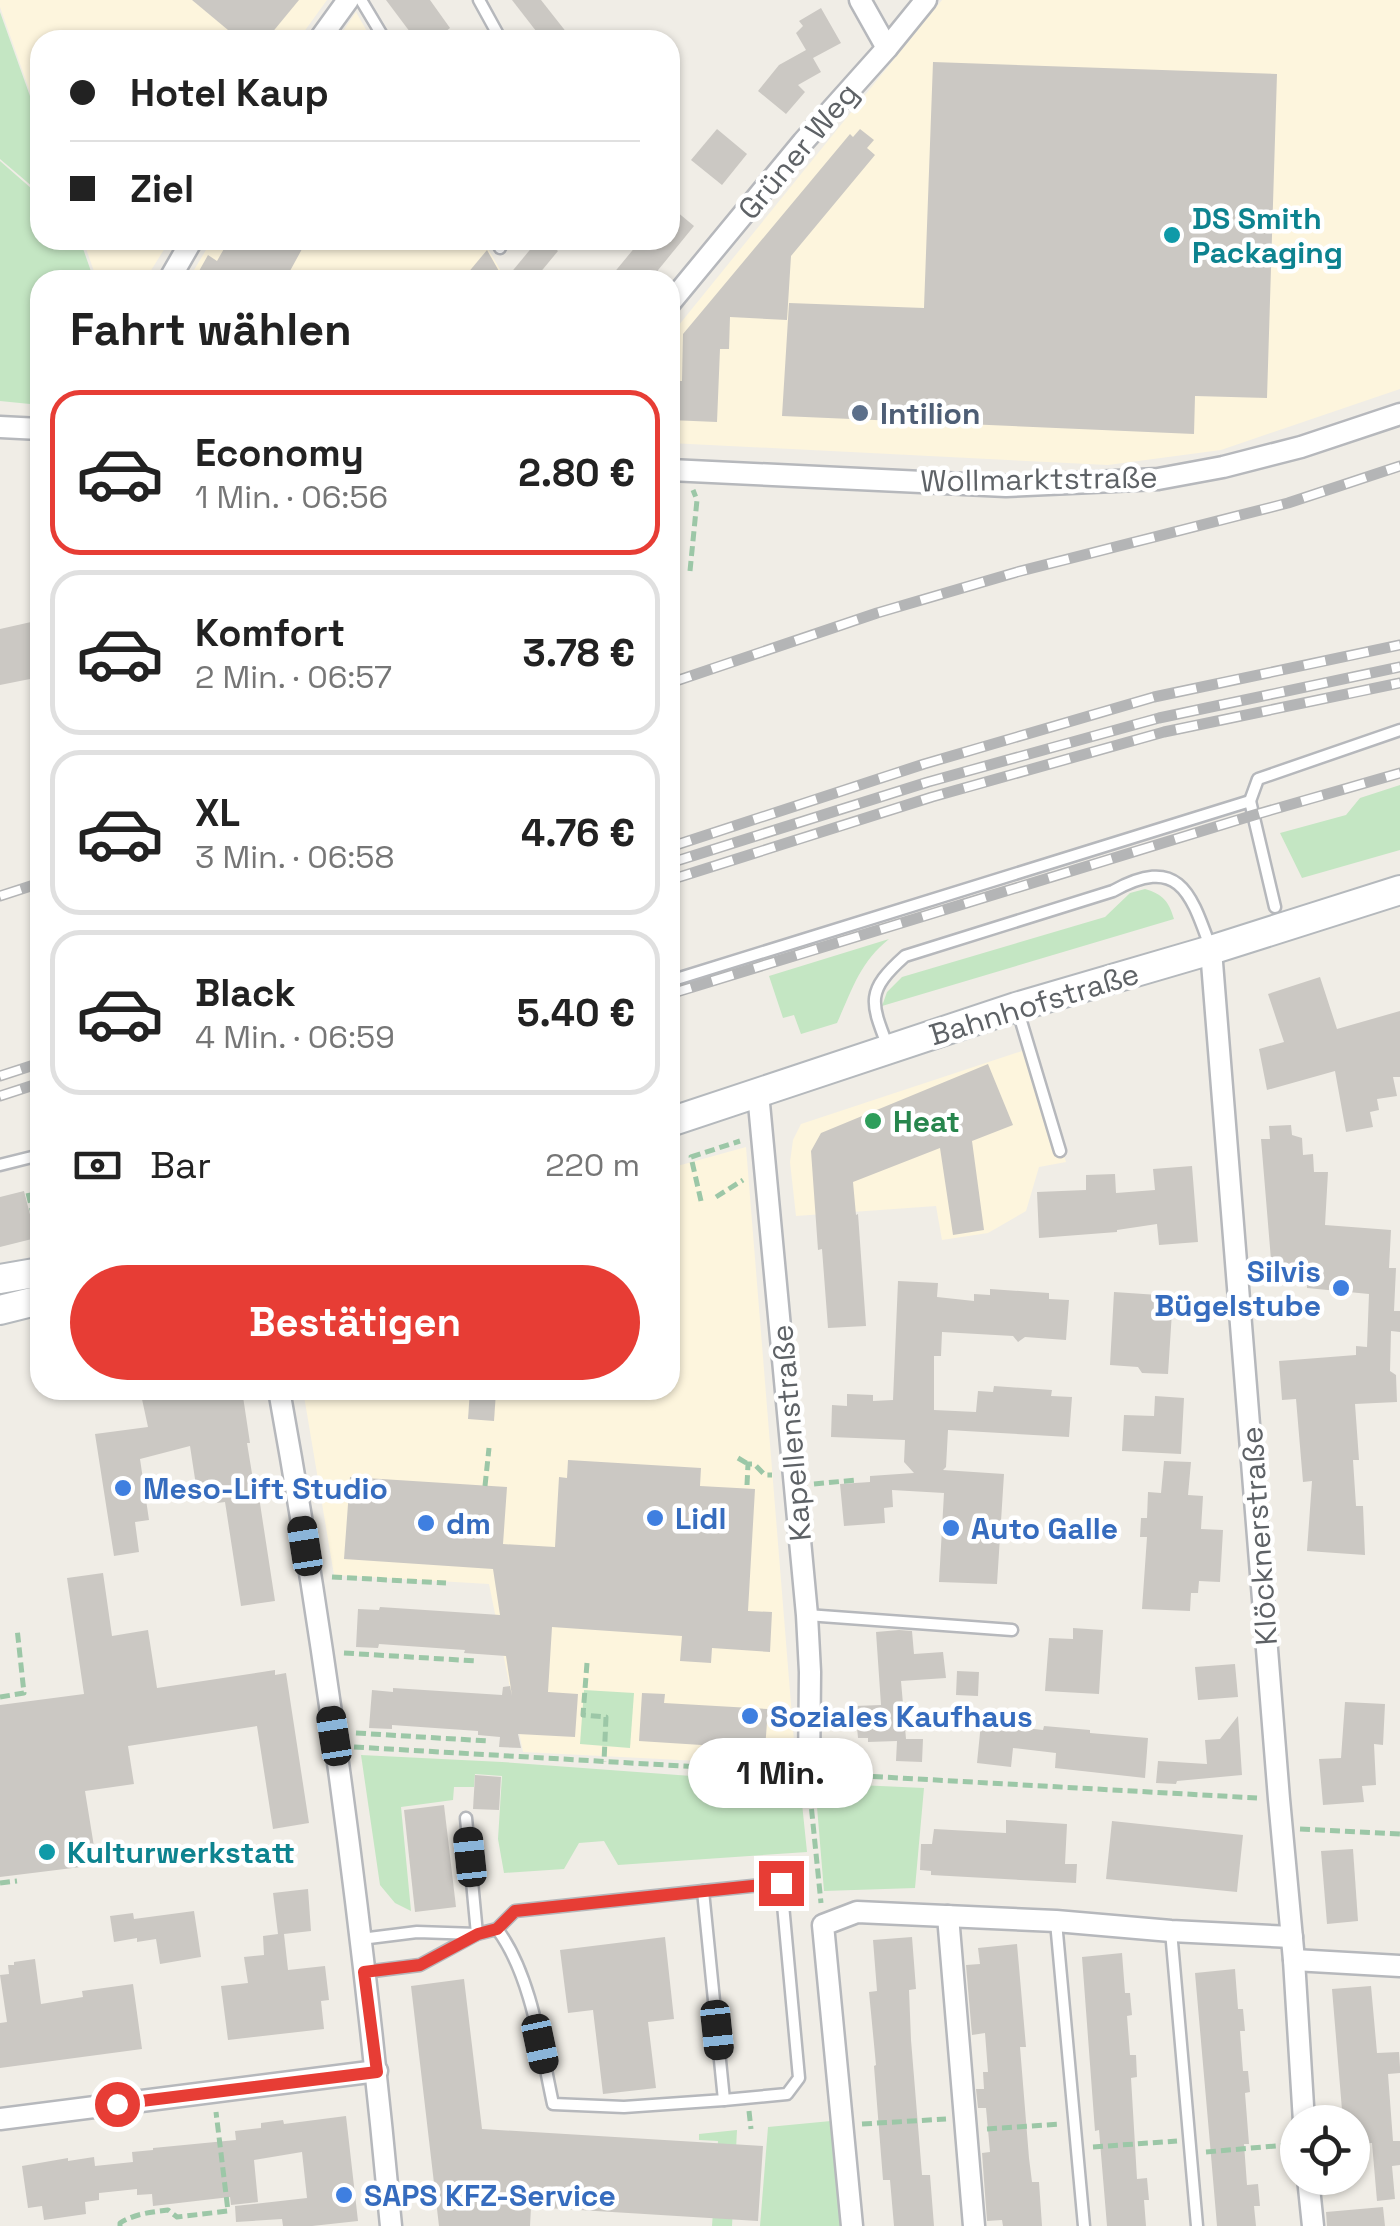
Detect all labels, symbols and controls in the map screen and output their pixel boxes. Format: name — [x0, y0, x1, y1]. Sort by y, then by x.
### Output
text: Hotel Kaup — [130, 69, 329, 117]
street label: Grüner Weg — [729, 74, 867, 228]
text: Ziel — [130, 165, 194, 213]
place label: DS Smith Packaging — [1192, 199, 1343, 272]
marker: DS Smith Packaging — [1161, 224, 1183, 246]
text: Fahrt wählen — [70, 301, 352, 358]
place label: Intilion — [880, 394, 980, 433]
marker: Intilion — [849, 402, 871, 424]
icon: car — [75, 428, 165, 518]
text: Economy — [195, 429, 364, 477]
text: 2.80 € — [518, 449, 635, 497]
street label: Wollmarktstraße — [920, 457, 1158, 501]
text: 1 Min. · 06:56 — [195, 477, 388, 517]
icon: car — [75, 608, 165, 698]
text: Komfort — [195, 609, 345, 657]
text: 3.78 € — [523, 629, 635, 677]
text: 2 Min. · 06:57 — [195, 657, 392, 697]
icon: car — [75, 788, 165, 878]
text: XL — [195, 789, 240, 837]
text: 4.76 € — [521, 809, 635, 857]
text: 3 Min. · 06:58 — [195, 837, 394, 877]
street label: Bahnhofstraße — [924, 954, 1144, 1054]
icon: car — [75, 968, 165, 1058]
text: Black — [195, 969, 296, 1017]
text: 5.40 € — [517, 989, 635, 1037]
text: 4 Min. · 06:59 — [195, 1017, 395, 1057]
place label: Heat — [893, 1102, 960, 1141]
marker: Heat — [862, 1110, 884, 1132]
icon: cash — [70, 1138, 125, 1193]
text: Bar — [150, 1141, 211, 1189]
text: 220 m — [545, 1145, 640, 1185]
place label: Silvis Bügelstube — [1154, 1252, 1321, 1325]
button: Bestätigen — [70, 1265, 640, 1380]
marker: Silvis Bügelstube — [1330, 1277, 1352, 1299]
street label: Kapellenstraße — [762, 1323, 820, 1543]
street label: Klöcknerstraße — [1232, 1425, 1286, 1647]
place label: Meso-Lift Studio — [143, 1469, 388, 1508]
marker: Meso-Lift Studio — [112, 1477, 134, 1499]
place label: Lidl — [675, 1499, 726, 1538]
place label: dm — [446, 1504, 491, 1543]
marker: Lidl — [644, 1507, 666, 1529]
place label: Auto Galle — [971, 1509, 1118, 1548]
marker: dm — [415, 1512, 437, 1534]
car — [285, 1514, 325, 1578]
marker: Auto Galle — [940, 1517, 962, 1539]
place label: Soziales Kaufhaus — [770, 1697, 1033, 1736]
car — [314, 1704, 354, 1768]
marker: Soziales Kaufhaus — [739, 1705, 761, 1727]
callout: 1 Min. — [688, 1738, 874, 1808]
text: 1 Min. — [736, 1753, 825, 1793]
car — [452, 1826, 488, 1888]
place label: Kulturwerkstatt — [67, 1833, 295, 1872]
marker: Kulturwerkstatt — [36, 1841, 58, 1863]
route end — [759, 1861, 804, 1906]
car — [699, 1999, 735, 2061]
car — [519, 2012, 561, 2076]
route start — [95, 2082, 140, 2127]
map controls — [1280, 2105, 1370, 2195]
button: locate — [1280, 2105, 1370, 2195]
place label: SAPS KFZ-Service — [364, 2176, 616, 2215]
marker: SAPS KFZ-Service — [333, 2184, 355, 2206]

